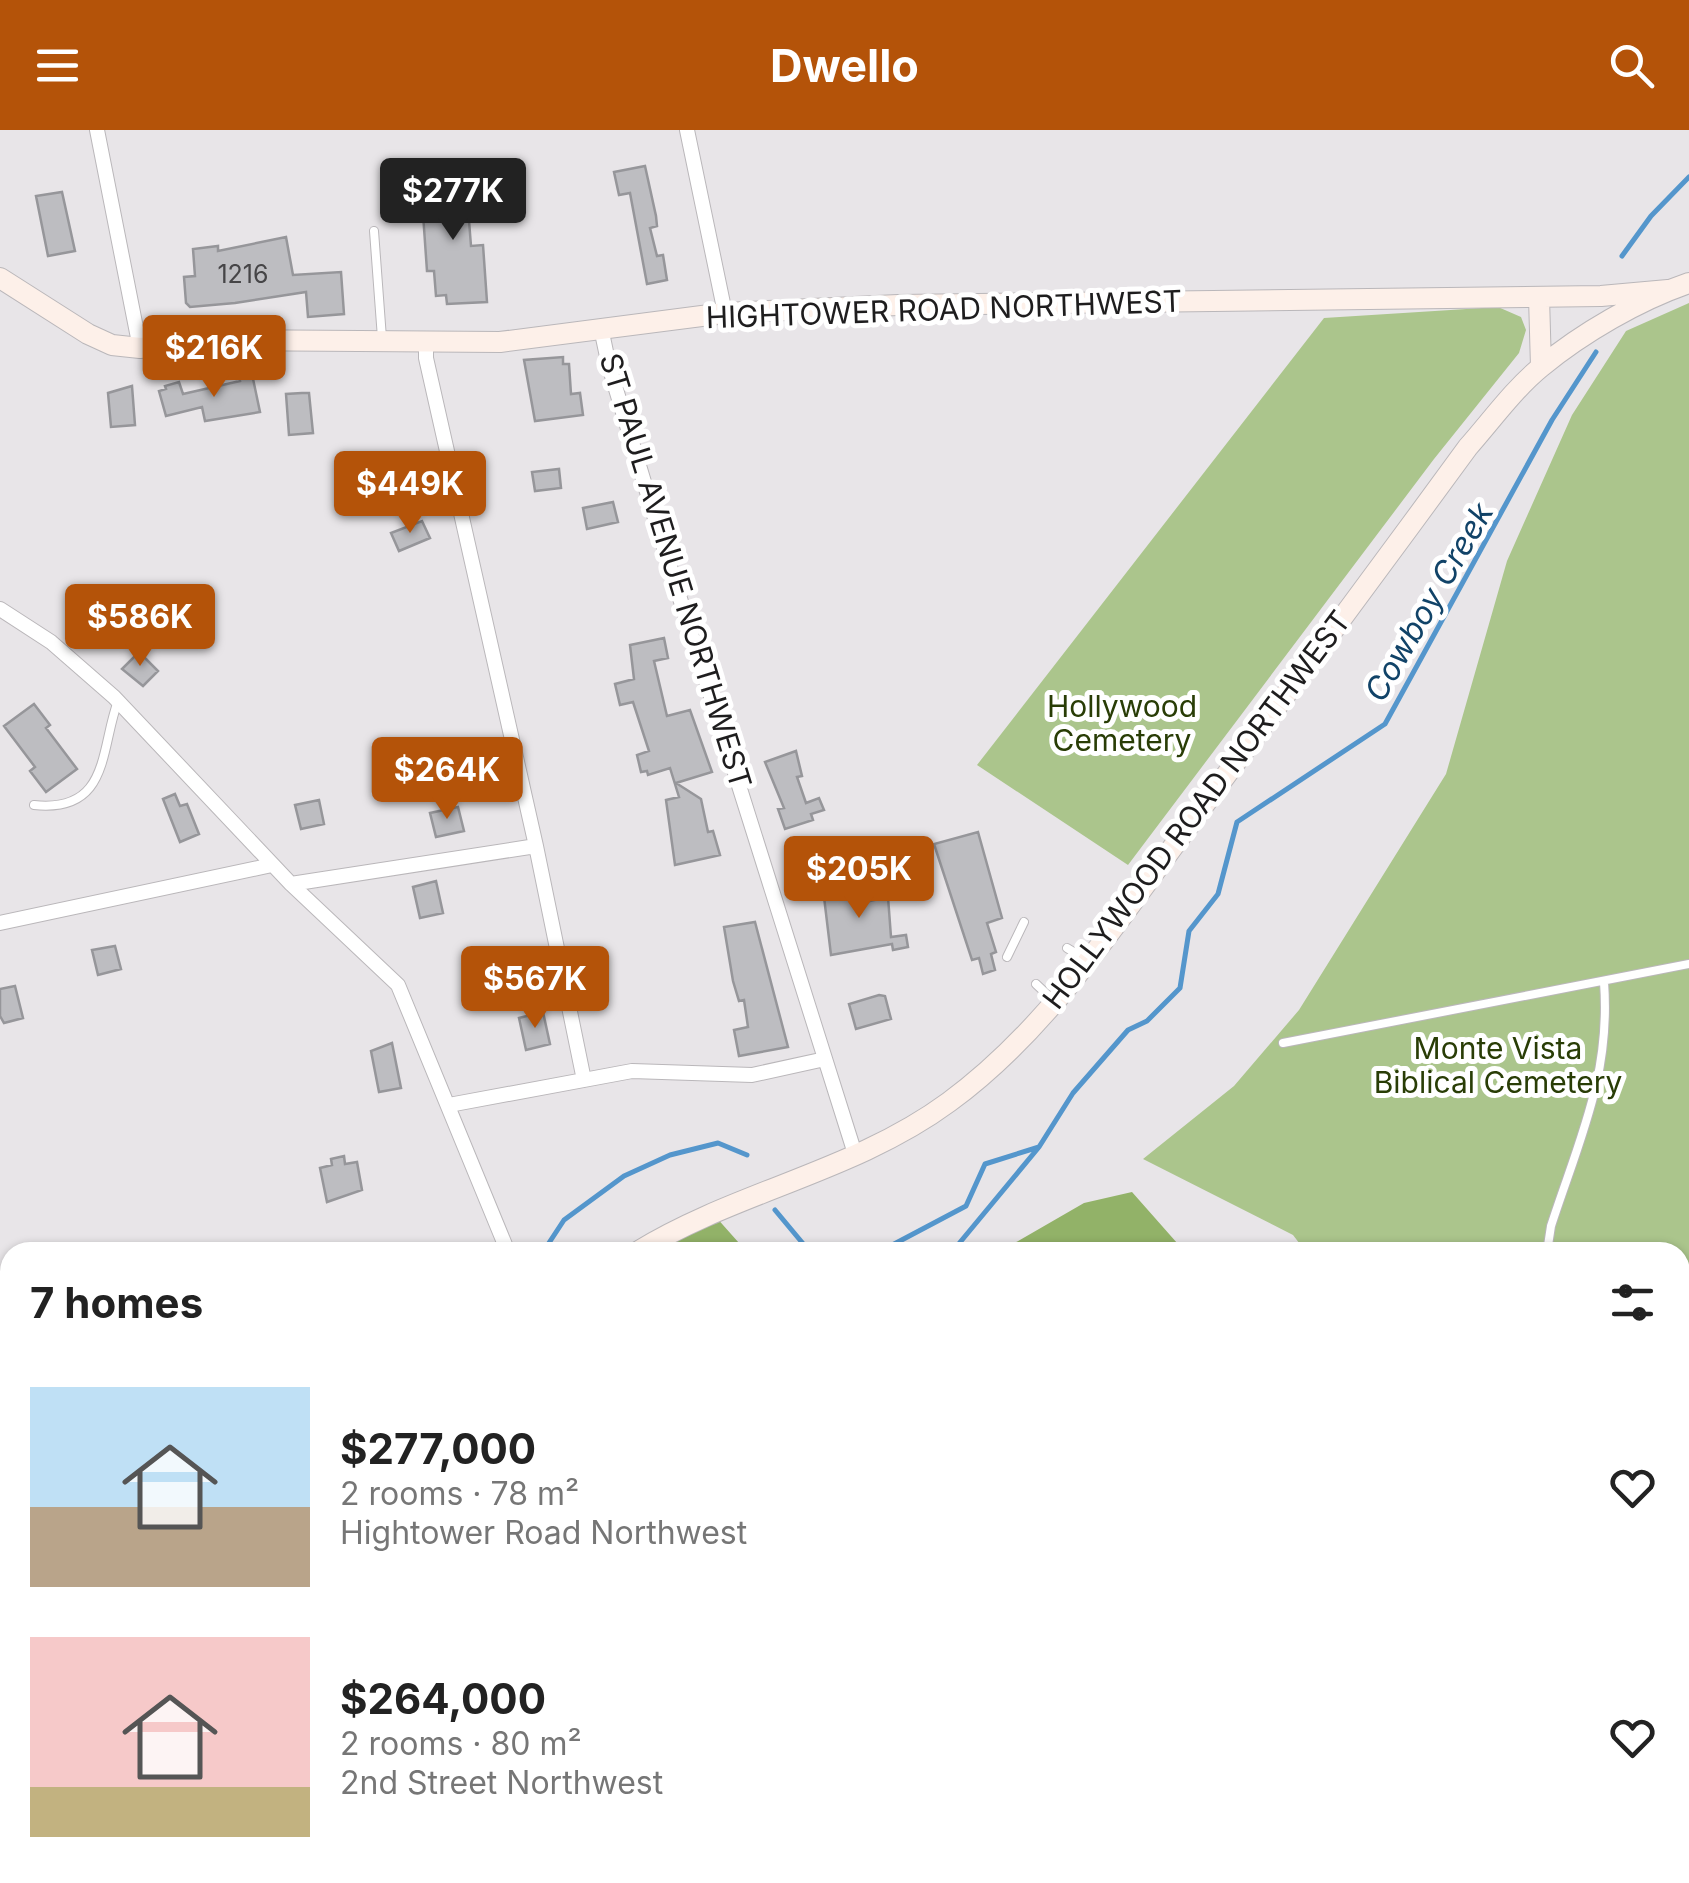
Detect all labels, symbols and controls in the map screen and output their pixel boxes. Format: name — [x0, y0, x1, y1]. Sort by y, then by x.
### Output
icon: menu — [30, 38, 85, 93]
text: Dwello — [770, 38, 919, 93]
icon: search — [1604, 38, 1659, 93]
pin: $277K — [383, 158, 523, 243]
text: $277K — [402, 171, 504, 210]
house number: 1216 — [217, 259, 269, 289]
street label: HIGHTOWER ROAD NORTHWEST — [705, 283, 1183, 335]
pin: $216K — [144, 315, 284, 400]
text: $216K — [165, 328, 263, 367]
street label: ST PAUL AVENUE NORTHWEST — [592, 349, 759, 793]
pin: $449K — [340, 451, 480, 536]
text: $449K — [356, 464, 464, 503]
water label: Cowboy Creek — [1356, 494, 1502, 708]
pin: $586K — [70, 584, 210, 669]
text: $586K — [87, 597, 193, 636]
street label: HOLLYWOOD ROAD NORTHWEST — [1035, 603, 1358, 1015]
park label: Hollywood Cemetery — [1047, 688, 1197, 758]
pin: $264K — [377, 737, 517, 822]
text: $264K — [394, 750, 500, 789]
pin: $205K — [789, 836, 929, 921]
text: $205K — [806, 849, 912, 888]
pin: $567K — [465, 946, 605, 1031]
text: $567K — [483, 959, 587, 998]
park label: Monte Vista Biblical Cemetery — [1374, 1030, 1622, 1100]
icon: filters — [1605, 1275, 1660, 1330]
text: 7 homes — [30, 1277, 203, 1328]
text: $277,000 — [340, 1423, 536, 1474]
icon: home — [110, 1427, 230, 1547]
icon: heart — [1605, 1460, 1660, 1515]
text: 2 rooms · 78 m² — [340, 1474, 579, 1513]
text: Hightower Road Northwest — [340, 1513, 747, 1552]
text: $264,000 — [340, 1673, 546, 1724]
icon: home — [110, 1677, 230, 1797]
icon: heart — [1605, 1710, 1660, 1765]
text: 2 rooms · 80 m² — [340, 1724, 582, 1763]
text: 2nd Street Northwest — [340, 1763, 663, 1802]

